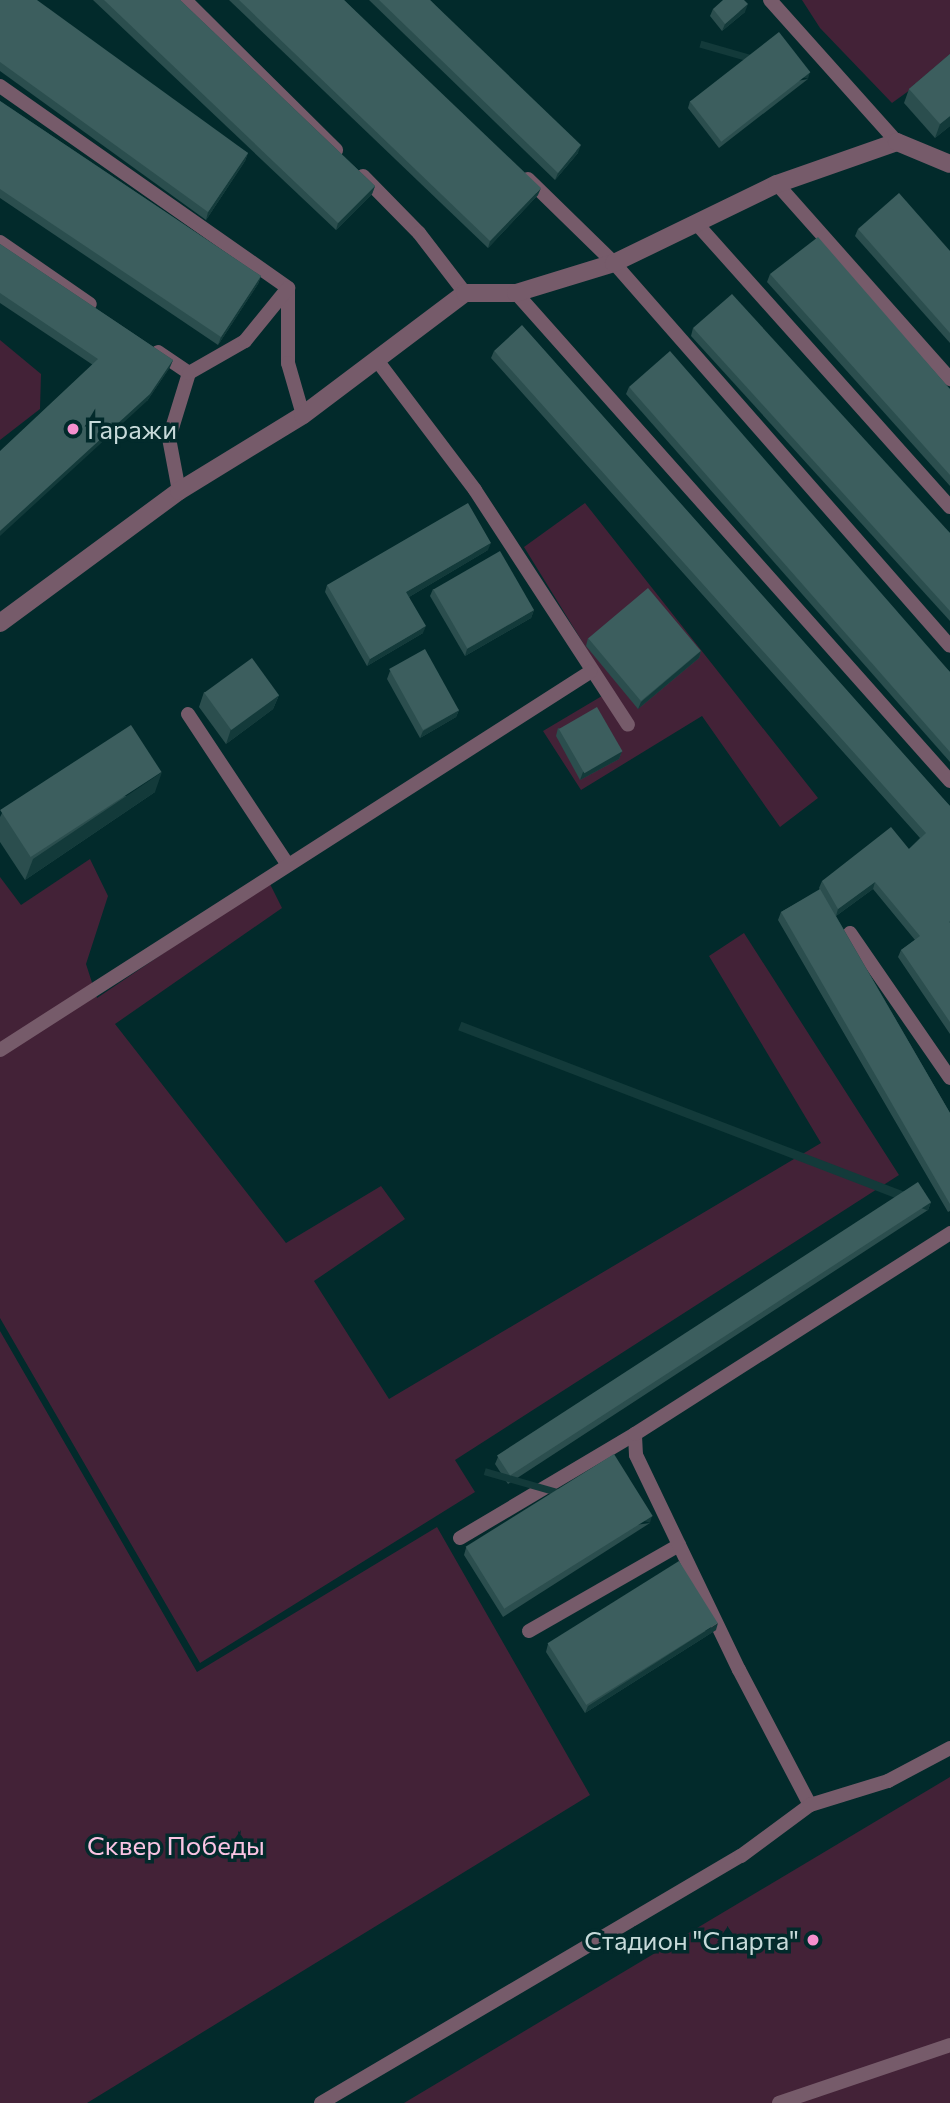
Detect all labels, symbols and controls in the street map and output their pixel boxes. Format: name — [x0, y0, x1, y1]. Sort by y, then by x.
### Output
place label: Гаражи — [87, 413, 177, 445]
marker: Гаражи — [65, 421, 81, 437]
park label: Сквер Победы — [87, 1829, 265, 1861]
place label: Стадион "Спарта" — [584, 1924, 799, 1956]
marker: Стадион "Спарта" — [805, 1932, 821, 1948]

